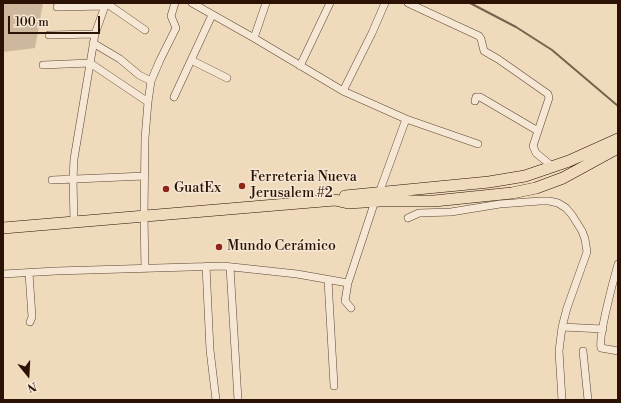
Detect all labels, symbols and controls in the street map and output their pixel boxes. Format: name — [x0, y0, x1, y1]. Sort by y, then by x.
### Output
scale bar — [10, 8, 102, 34]
text: 100 m — [15, 15, 49, 30]
place label: Ferreteria Nueva Jerusalem #2 — [250, 170, 357, 202]
place label: GuatEx — [174, 181, 221, 197]
marker: Ferreteria Nueva Jerusalem #2 — [237, 181, 247, 191]
marker: GuatEx — [161, 184, 171, 194]
place label: Mundo Cerámico — [227, 239, 336, 255]
marker: Mundo Cerámico — [214, 242, 224, 252]
north arrow — [8, 355, 48, 395]
text: N — [25, 378, 38, 394]

